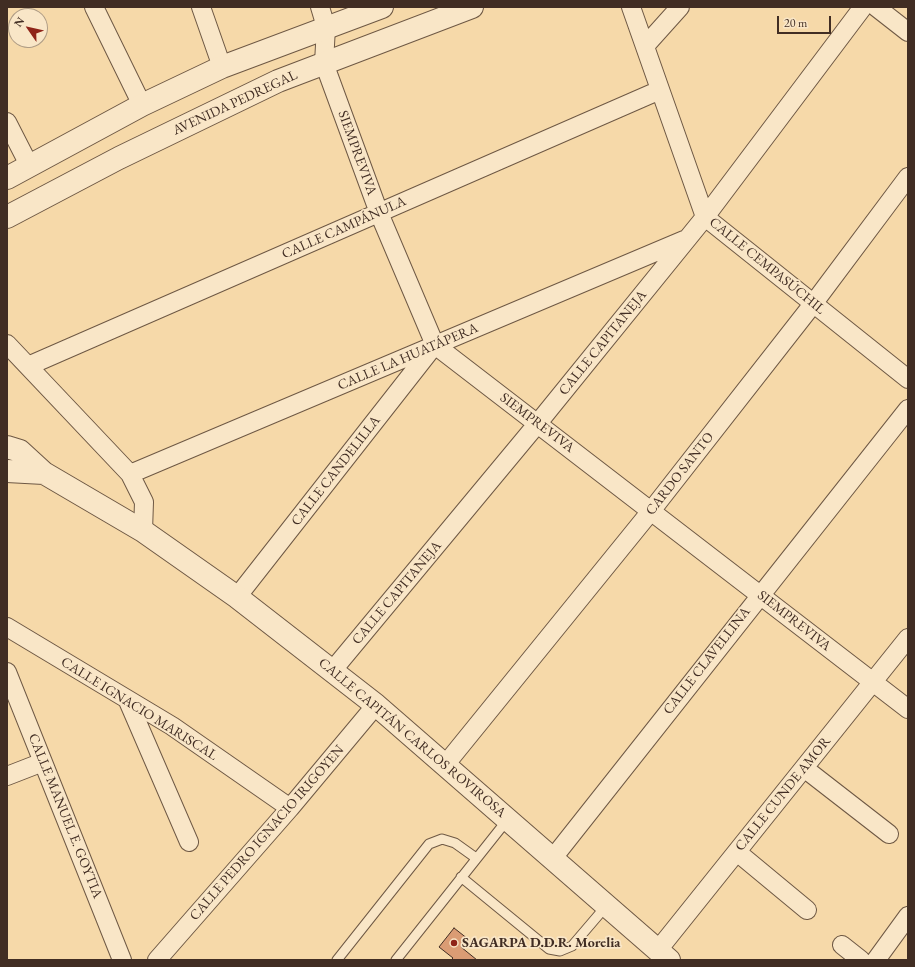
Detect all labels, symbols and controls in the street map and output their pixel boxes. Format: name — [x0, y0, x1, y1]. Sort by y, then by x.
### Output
north arrow — [8, 8, 48, 48]
scale bar — [779, 8, 833, 34]
text: N — [11, 14, 27, 29]
text: 20 m — [784, 15, 807, 31]
street label: AVENIDA PEDREGAL — [170, 67, 300, 139]
street label: SIEMPREVIVA — [334, 108, 380, 198]
street label: CALLE CAMPÁNULA — [279, 193, 409, 263]
street label: CALLE CEMPASÚCHIL — [706, 214, 828, 318]
street label: CALLE CAPITANEJA — [556, 287, 650, 399]
street label: CALLE LA HUATÁPERA — [335, 320, 481, 394]
street label: SIEMPREVIVA — [496, 390, 578, 456]
street label: CALLE CANDELILLA — [288, 413, 384, 529]
street label: CARDO SANTO — [642, 429, 718, 519]
street label: CALLE CAPITANEJA — [349, 538, 445, 648]
street label: SIEMPREVIVA — [754, 587, 834, 655]
street label: CALLE CLAVELLINA — [660, 604, 754, 718]
street label: CALLE IGNACIO MARISCAL — [58, 654, 220, 764]
street label: CALLE CAPITÁN CARLOS ROVIROSA — [315, 655, 509, 821]
street label: CALLE MANUEL E. GOYTIA — [24, 731, 106, 901]
street label: CALLE CUNDE AMOR — [732, 733, 834, 855]
street label: CALLE PEDRO IGNACIO IRIGOYEN — [186, 742, 348, 924]
place label: SAGARPA D.D.R. Morelia — [462, 935, 620, 951]
marker: SAGARPA D.D.R. Morelia — [449, 938, 459, 948]

